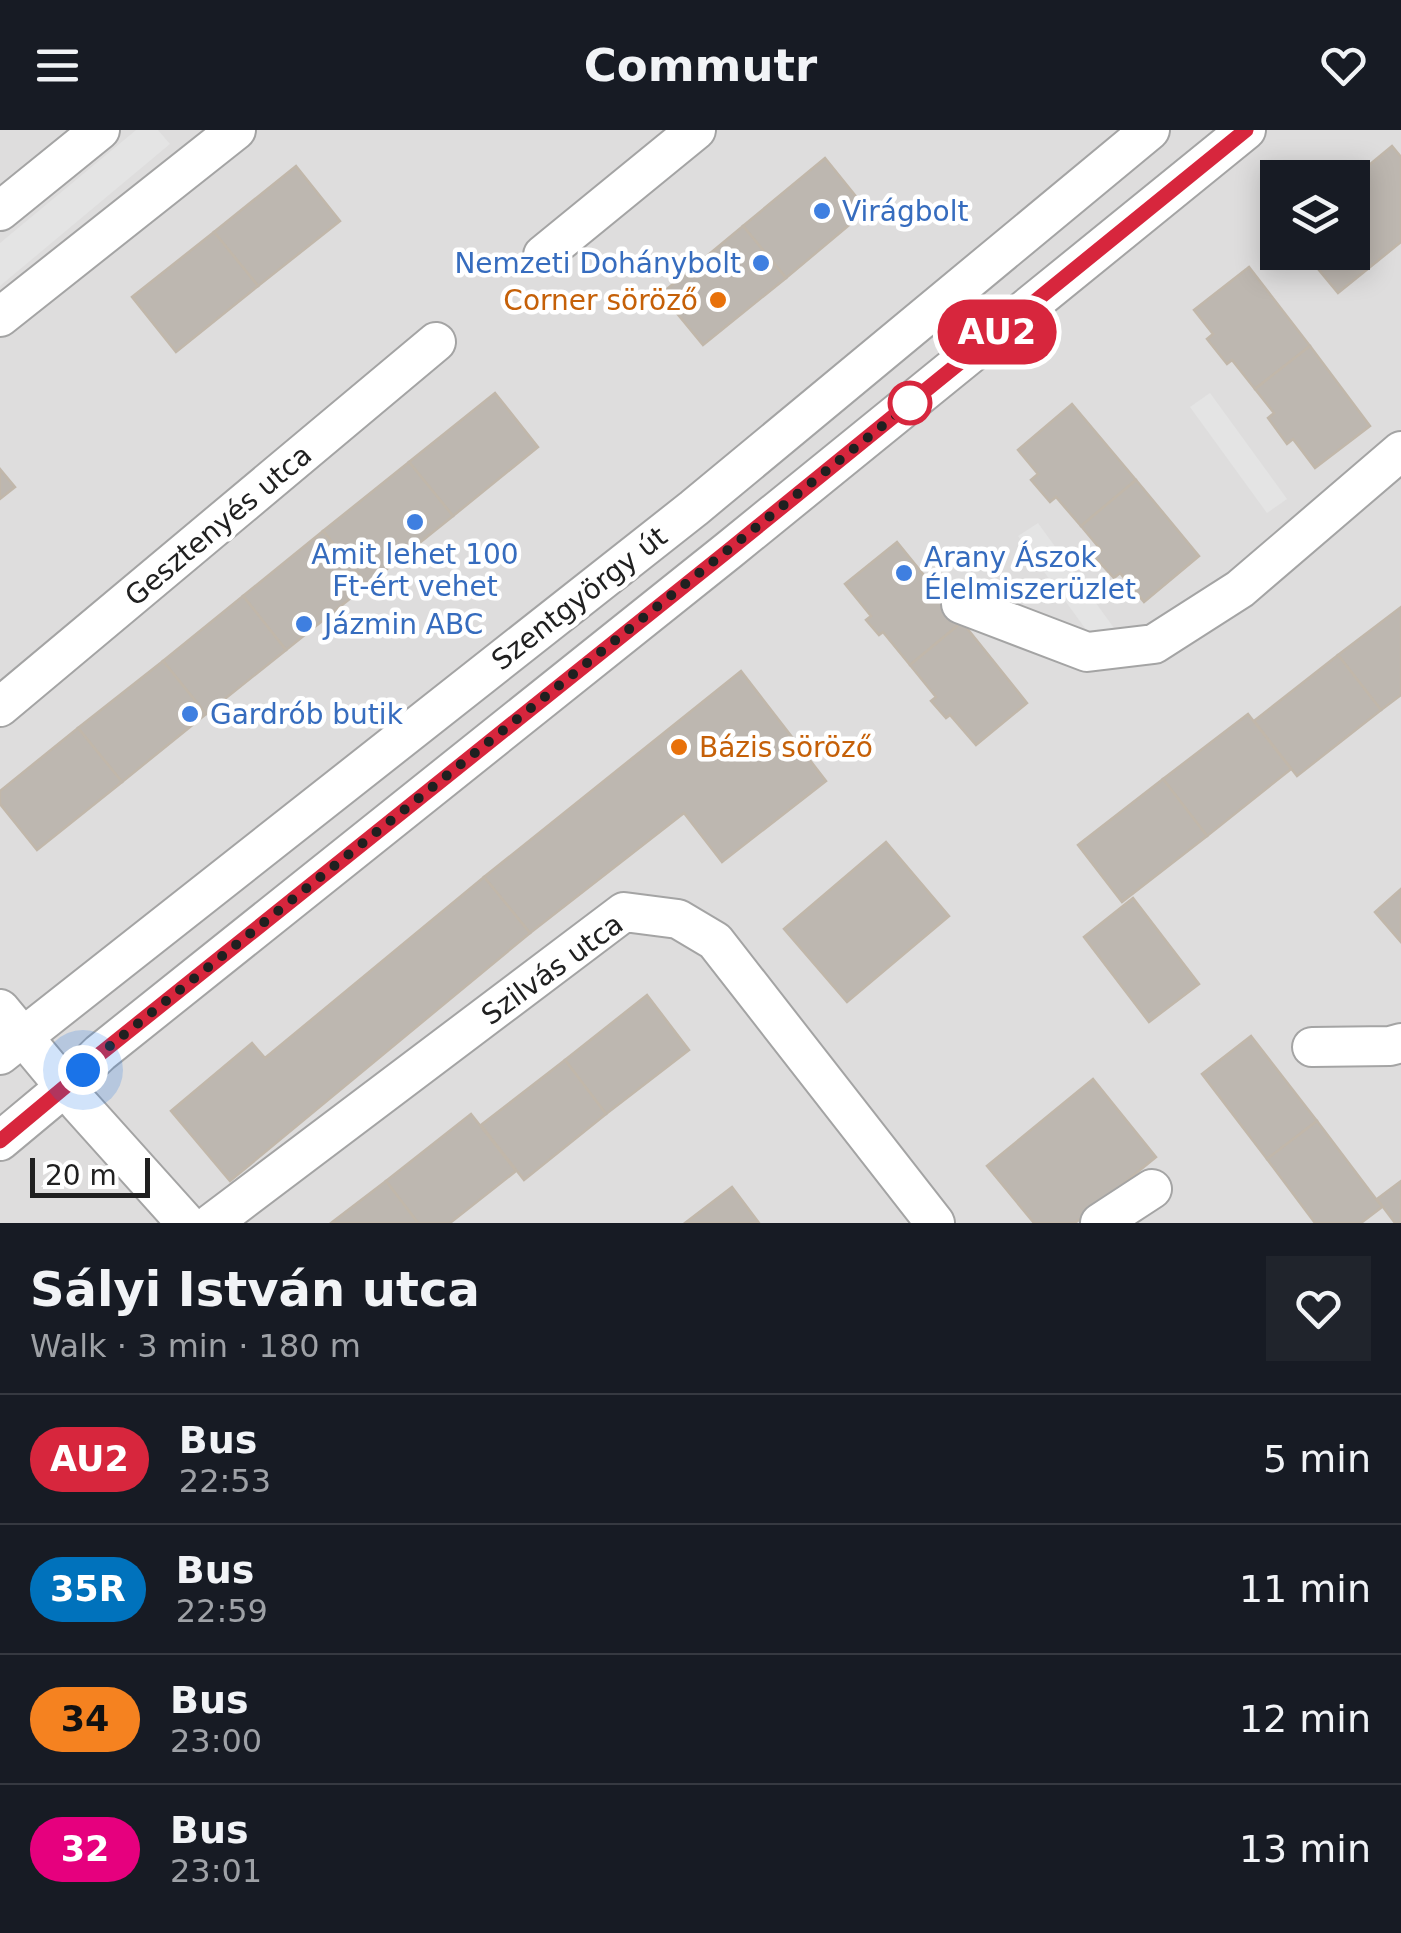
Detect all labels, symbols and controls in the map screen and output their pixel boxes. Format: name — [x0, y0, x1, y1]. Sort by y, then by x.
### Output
icon: menu — [30, 38, 85, 93]
icon: heart — [1316, 38, 1371, 93]
text: Commutr — [584, 39, 817, 92]
map controls — [1260, 160, 1370, 270]
button: layers — [1260, 160, 1370, 270]
place label: Virágbolt — [842, 195, 968, 228]
marker: Virágbolt — [811, 200, 833, 222]
place label: Nemzeti Dohánybolt — [454, 247, 741, 280]
marker: Nemzeti Dohánybolt — [750, 252, 772, 274]
place label: Corner söröző — [503, 284, 698, 317]
marker: Corner söröző — [707, 289, 729, 311]
line badge: AU2 — [940, 300, 1054, 364]
text: AU2 — [958, 312, 1036, 352]
unlabelled marker — [889, 382, 931, 424]
street label: Gesztenyés utca — [119, 438, 318, 613]
marker: Amit lehet 100 Ft-ért vehet — [404, 511, 426, 533]
street label: Szentgyörgy út — [485, 520, 673, 677]
place label: Amit lehet 100 Ft-ért vehet — [311, 538, 519, 603]
place label: Arany Ászok Élelmiszerüzlet — [924, 540, 1136, 606]
marker: Arany Ászok Élelmiszerüzlet — [893, 562, 915, 584]
place label: Jázmin ABC — [322, 608, 483, 641]
marker: Jázmin ABC — [293, 613, 315, 635]
place label: Gardrób butik — [210, 698, 404, 731]
marker: Gardrób butik — [179, 703, 201, 725]
place label: Bázis söröző — [699, 731, 873, 764]
marker: Bázis söröző — [668, 736, 690, 758]
street label: Szilvás utca — [475, 907, 629, 1032]
your location — [58, 1045, 108, 1095]
scale bar — [30, 1153, 150, 1198]
text: 20 m — [45, 1159, 117, 1192]
button: heart — [1266, 1256, 1371, 1361]
text: Sályi István utca — [30, 1261, 480, 1317]
text: Walk · 3 min · 180 m — [30, 1327, 361, 1365]
text: Bus — [179, 1418, 257, 1462]
text: 5 min — [1263, 1437, 1371, 1481]
text: AU2 — [50, 1439, 129, 1479]
text: 22:53 — [179, 1462, 271, 1500]
text: Bus — [176, 1548, 254, 1592]
text: 11 min — [1239, 1567, 1371, 1611]
text: 35R — [50, 1569, 126, 1609]
text: 22:59 — [176, 1592, 268, 1630]
text: Bus — [170, 1678, 249, 1722]
text: 12 min — [1239, 1697, 1371, 1741]
text: 34 — [61, 1699, 109, 1739]
text: 23:00 — [170, 1722, 262, 1760]
text: Bus — [170, 1808, 249, 1852]
text: 13 min — [1239, 1827, 1371, 1871]
text: 32 — [61, 1829, 109, 1869]
text: 23:01 — [170, 1852, 262, 1890]

